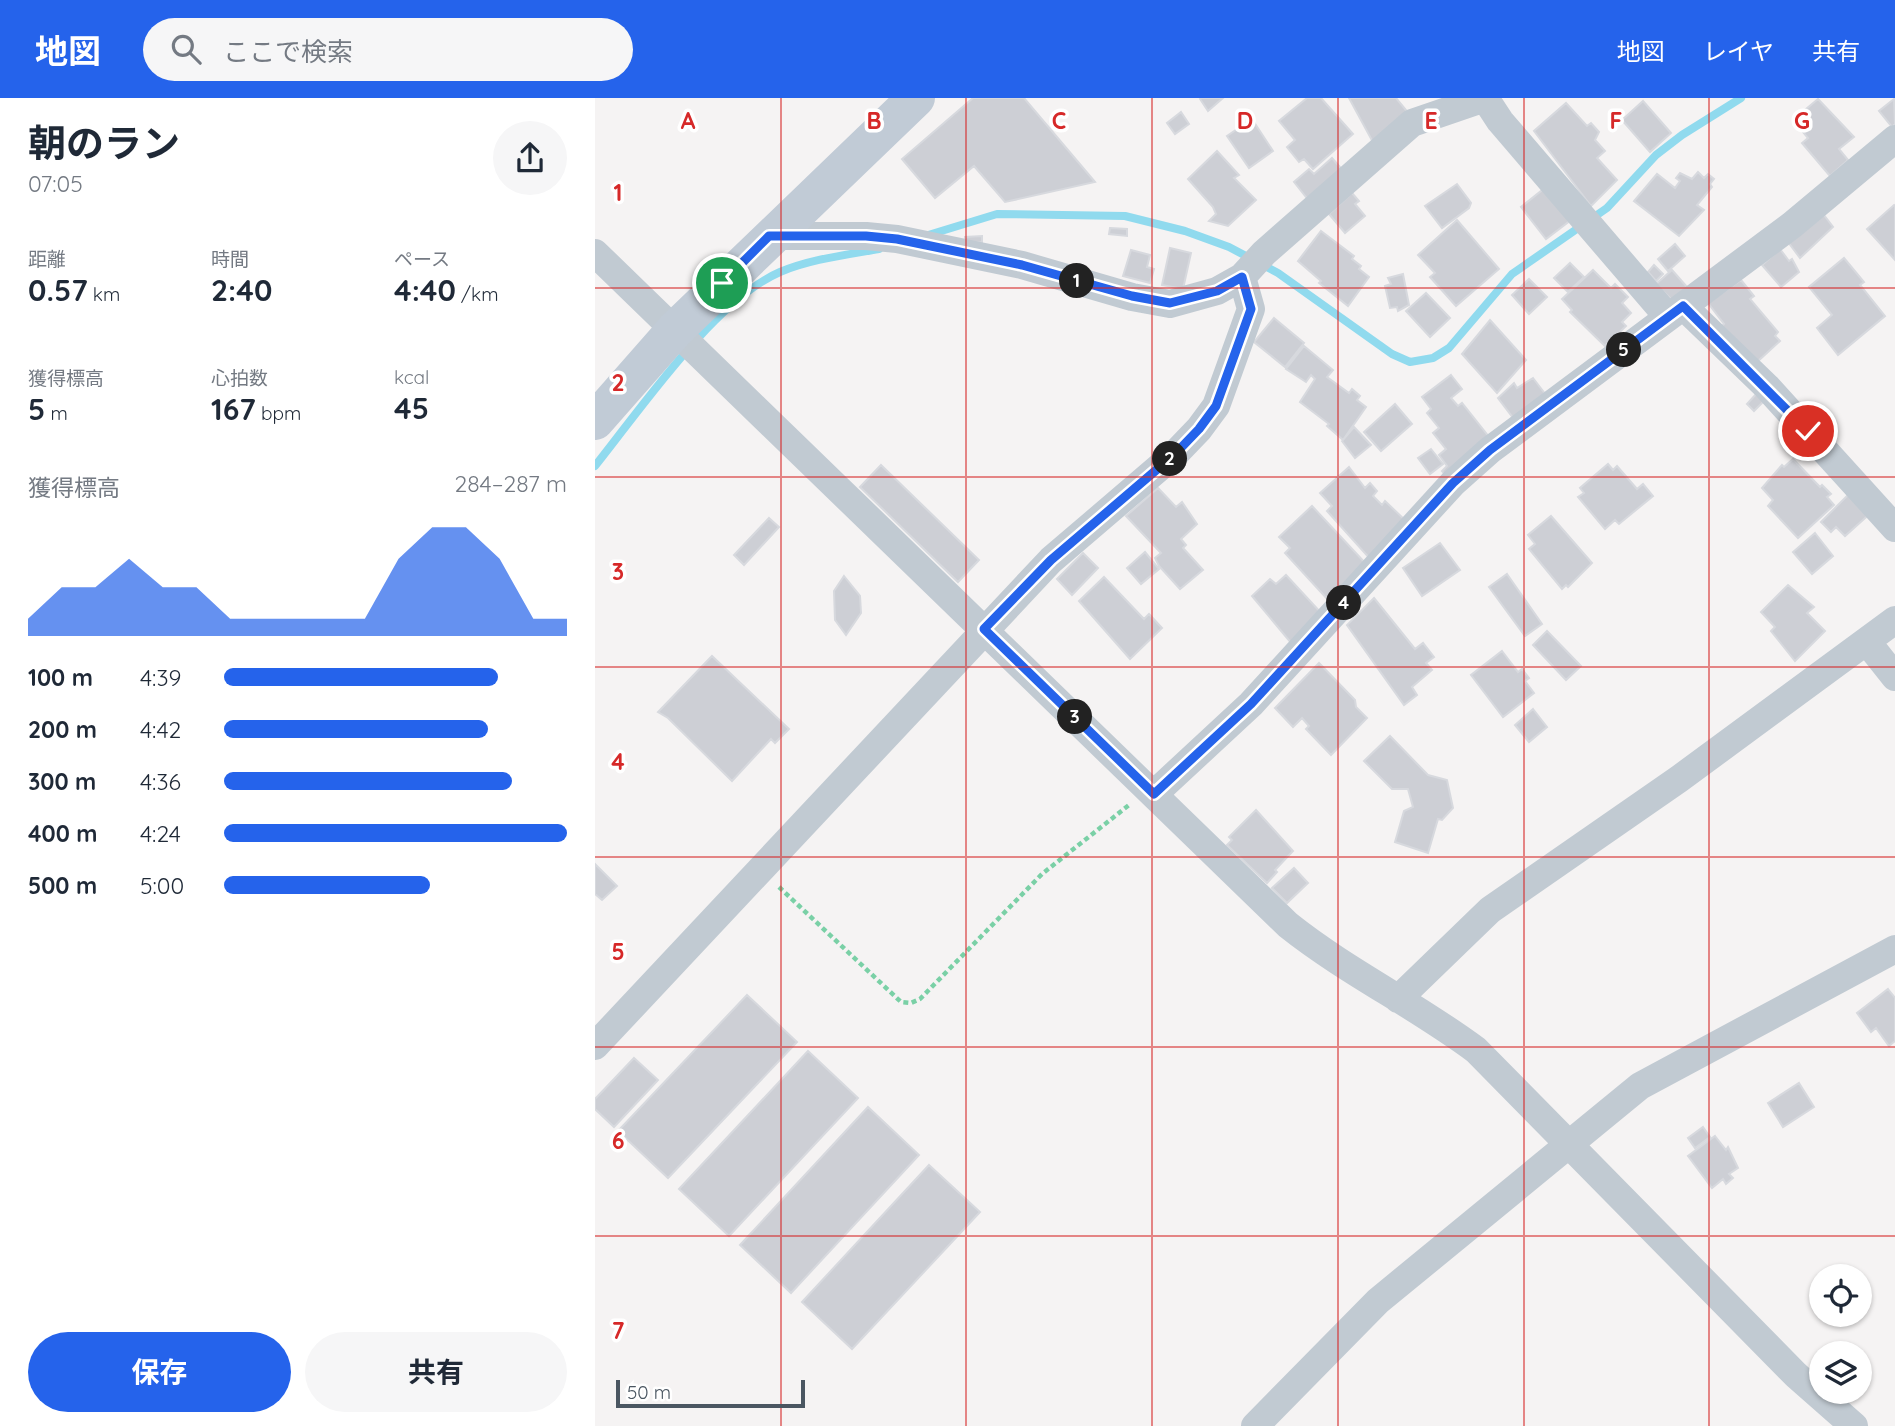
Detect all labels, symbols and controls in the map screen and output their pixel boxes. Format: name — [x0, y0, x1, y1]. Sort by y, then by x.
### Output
search box — [143, 18, 633, 81]
text: 地図 — [35, 30, 101, 71]
icon: search — [167, 30, 205, 68]
text: ここで検索 — [223, 35, 353, 68]
text: 地図 — [1617, 36, 1665, 66]
text: レイヤ — [1703, 36, 1774, 66]
text: 共有 — [1812, 36, 1860, 66]
text: A — [681, 106, 696, 135]
text: B — [866, 106, 882, 135]
text: C — [1052, 106, 1066, 135]
text: D — [1237, 106, 1253, 135]
text: E — [1424, 106, 1438, 135]
text: F — [1610, 106, 1622, 135]
text: G — [1794, 106, 1810, 135]
text: 朝のラン — [28, 119, 180, 167]
button: share — [493, 121, 567, 195]
text: 07:05 — [28, 169, 83, 198]
text: 1 — [614, 178, 622, 207]
text: 距離 — [28, 247, 66, 271]
text: 時間 — [211, 247, 249, 271]
text: ペース — [394, 247, 450, 271]
pin — [692, 253, 752, 313]
icon: arrive — [703, 264, 741, 302]
pin: 1 — [1059, 264, 1095, 298]
text: 1 — [1073, 268, 1080, 292]
text: 0.57 — [28, 271, 88, 309]
text: 2:40 — [211, 271, 272, 309]
text: 4:40 — [394, 271, 456, 309]
text: km — [88, 282, 120, 306]
text: /km — [456, 282, 499, 306]
pin: 5 — [1607, 332, 1641, 368]
text: 5 — [1618, 337, 1629, 361]
text: kcal — [394, 365, 429, 389]
text: 獲得標高 — [28, 366, 104, 390]
text: 心拍数 — [211, 366, 268, 390]
text: 2 — [611, 368, 625, 397]
text: 45 — [394, 389, 429, 427]
text: 5 — [28, 390, 45, 428]
text: 167 — [211, 390, 256, 428]
text: m — [45, 401, 68, 425]
text: bpm — [256, 401, 301, 425]
pin — [1778, 401, 1838, 461]
icon: check — [1789, 412, 1827, 450]
pin: 2 — [1153, 442, 1187, 476]
text: 2 — [1164, 446, 1175, 470]
text: 284–287 m — [454, 469, 567, 498]
text: 獲得標高 — [28, 473, 120, 502]
text: 3 — [612, 557, 624, 586]
pin: 4 — [1327, 586, 1361, 620]
text: 4 — [1338, 590, 1349, 614]
text: 100 m — [28, 663, 93, 692]
text: 4:39 — [140, 663, 181, 692]
pin: 3 — [1057, 700, 1093, 734]
text: 3 — [1069, 704, 1080, 728]
text: 200 m — [28, 715, 97, 744]
text: 4:42 — [140, 715, 181, 744]
text: 4 — [611, 747, 625, 776]
text: 300 m — [28, 767, 96, 796]
text: 4:36 — [140, 767, 181, 796]
text: 400 m — [28, 819, 97, 848]
text: 4:24 — [140, 819, 181, 848]
text: 500 m — [28, 871, 97, 900]
text: 5:00 — [140, 871, 184, 900]
text: 5 — [611, 937, 625, 966]
text: 6 — [612, 1126, 624, 1155]
map controls — [1809, 1264, 1872, 1404]
button: locate — [1809, 1264, 1872, 1327]
text: 7 — [612, 1316, 625, 1345]
button: 保存 — [28, 1332, 291, 1412]
button: 共有 — [305, 1332, 567, 1412]
button: layers — [1809, 1341, 1872, 1404]
scale bar — [616, 1377, 805, 1409]
text: 50 m — [627, 1380, 671, 1404]

